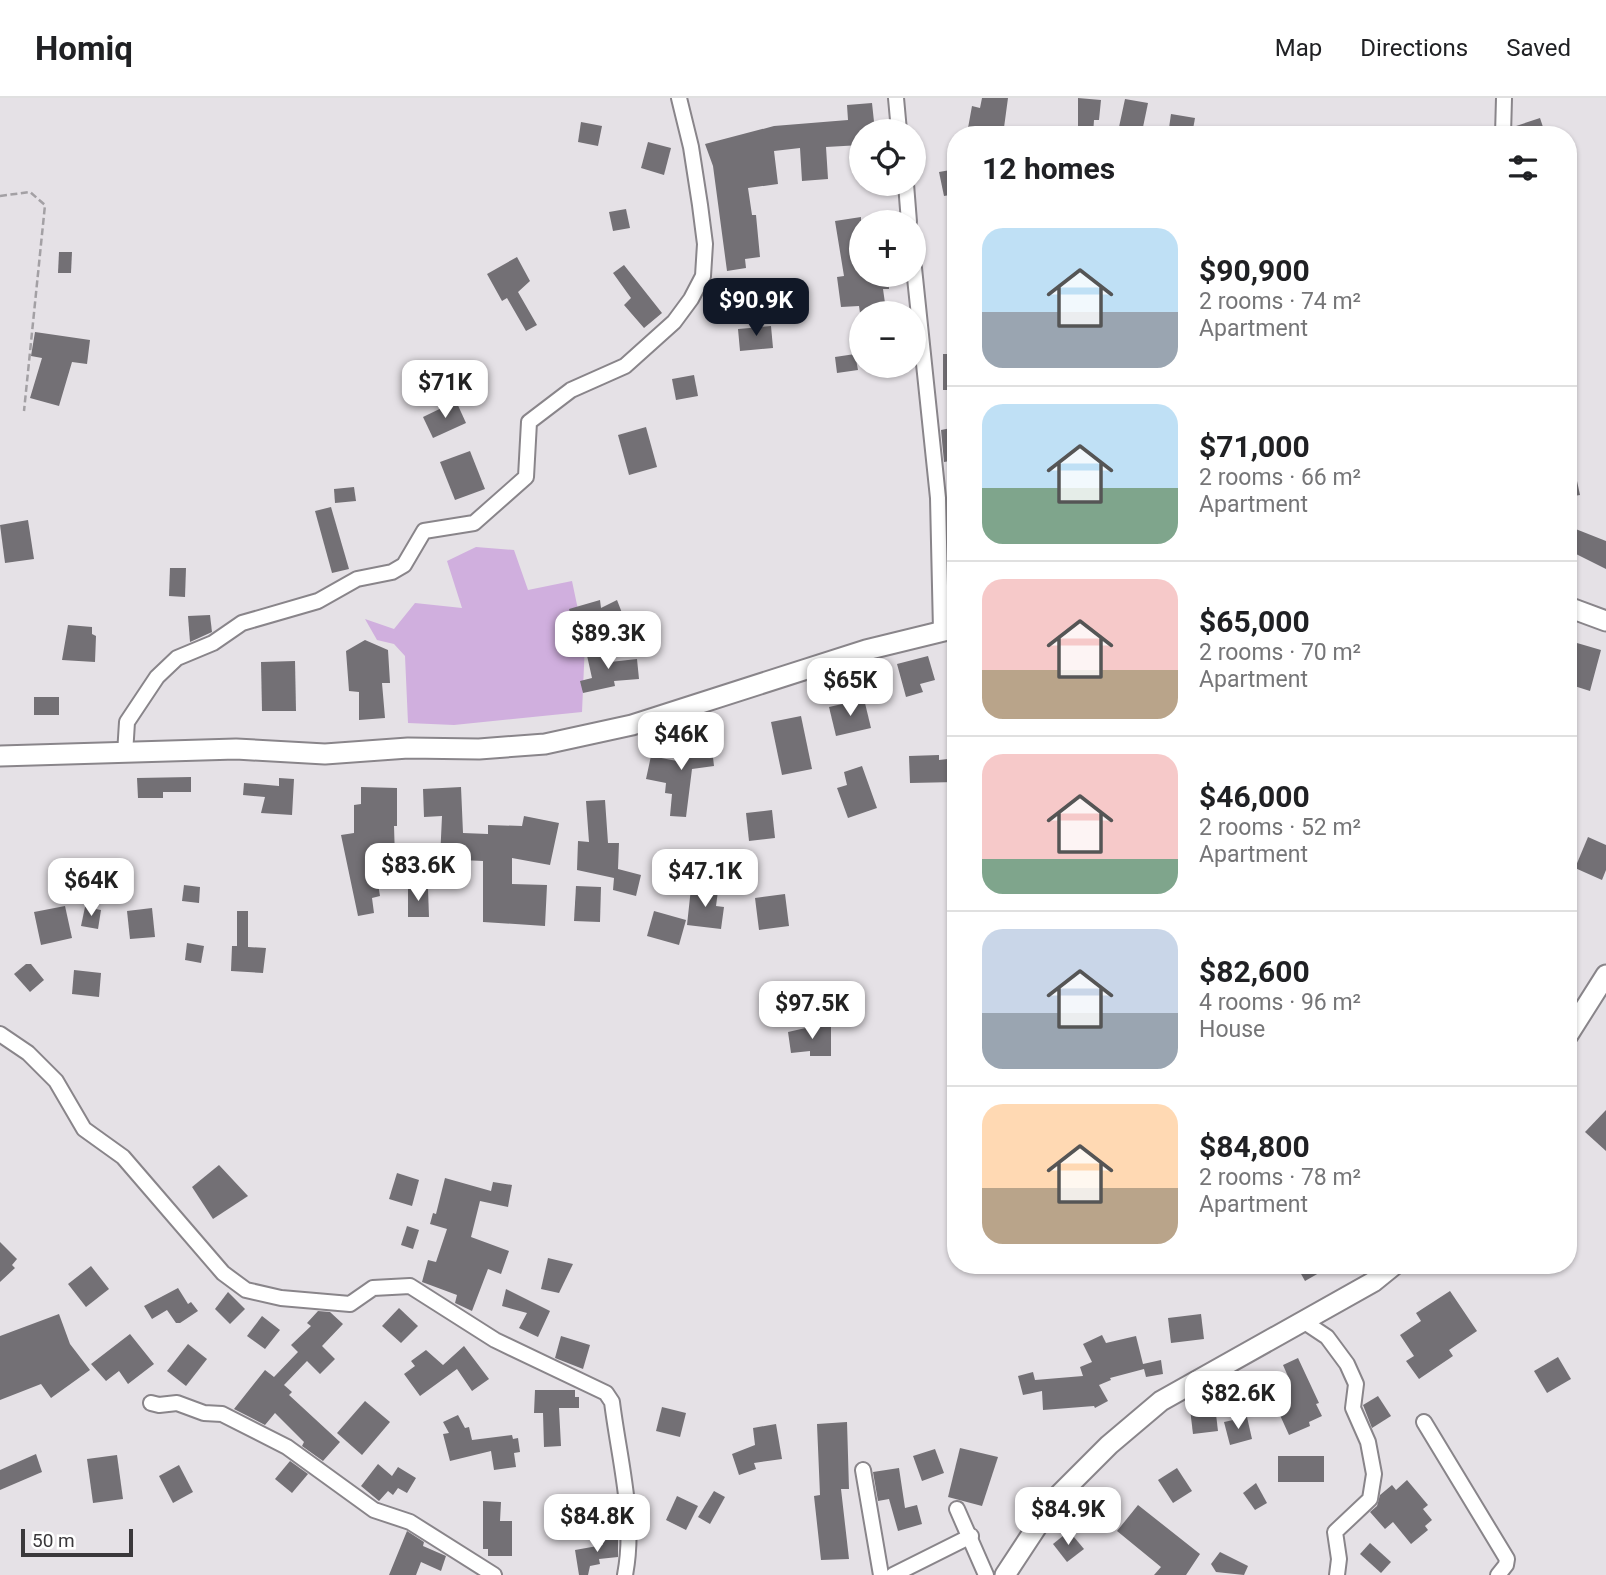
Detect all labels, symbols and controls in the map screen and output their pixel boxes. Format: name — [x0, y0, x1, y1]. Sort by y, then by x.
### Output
text: Homiq — [35, 29, 133, 68]
text: Map — [1275, 34, 1322, 62]
text: Directions — [1360, 34, 1468, 62]
text: Saved — [1506, 34, 1571, 62]
map controls — [849, 119, 926, 378]
button: locate — [849, 119, 926, 196]
icon: filters — [1504, 149, 1542, 187]
text: 12 homes — [982, 151, 1115, 186]
button: + — [849, 210, 926, 287]
text: $90,900 — [1199, 253, 1310, 288]
icon: home — [1038, 256, 1122, 340]
pin: $90.9K — [699, 278, 813, 338]
text: $90.9K — [719, 287, 793, 314]
text: 2 rooms · 74 m² — [1199, 288, 1361, 315]
button: − — [849, 301, 926, 378]
text: Apartment — [1199, 315, 1308, 342]
pin: $71K — [404, 360, 486, 420]
text: $71K — [418, 369, 472, 396]
text: $71,000 — [1199, 429, 1310, 464]
icon: home — [1038, 432, 1122, 516]
text: 2 rooms · 66 m² — [1199, 464, 1361, 491]
text: Apartment — [1199, 491, 1308, 518]
text: $65,000 — [1199, 604, 1310, 639]
icon: home — [1038, 607, 1122, 691]
pin: $89.3K — [551, 612, 665, 671]
text: $89.3K — [571, 620, 645, 647]
text: 2 rooms · 70 m² — [1199, 639, 1361, 666]
pin: $65K — [809, 658, 891, 718]
text: Apartment — [1199, 666, 1308, 693]
text: $65K — [823, 667, 877, 694]
pin: $46K — [640, 712, 722, 772]
text: $46K — [654, 721, 708, 748]
text: $46,000 — [1199, 779, 1310, 814]
icon: home — [1038, 782, 1122, 866]
text: 2 rooms · 52 m² — [1199, 814, 1361, 841]
text: Apartment — [1199, 841, 1308, 868]
pin: $83.6K — [361, 844, 475, 903]
pin: $47.1K — [648, 850, 762, 909]
text: $83.6K — [381, 852, 455, 879]
pin: $64K — [50, 858, 132, 918]
text: $47.1K — [668, 858, 742, 885]
text: $64K — [64, 867, 118, 894]
text: $82,600 — [1199, 954, 1310, 989]
icon: home — [1038, 957, 1122, 1041]
pin: $97.5K — [755, 982, 869, 1041]
text: 4 rooms · 96 m² — [1199, 989, 1361, 1016]
text: $97.5K — [775, 990, 849, 1017]
text: House — [1199, 1016, 1265, 1043]
text: $84,800 — [1199, 1129, 1310, 1164]
icon: home — [1038, 1132, 1122, 1216]
text: 2 rooms · 78 m² — [1199, 1164, 1361, 1191]
text: Apartment — [1199, 1191, 1308, 1218]
pin: $82.6K — [1181, 1372, 1295, 1431]
text: $82.6K — [1201, 1380, 1275, 1407]
pin: $84.9K — [1011, 1488, 1125, 1547]
pin: $84.8K — [540, 1494, 654, 1554]
text: $84.9K — [1031, 1496, 1105, 1523]
text: $84.8K — [560, 1503, 634, 1530]
scale bar — [21, 1526, 133, 1558]
text: 50 m — [32, 1529, 75, 1552]

